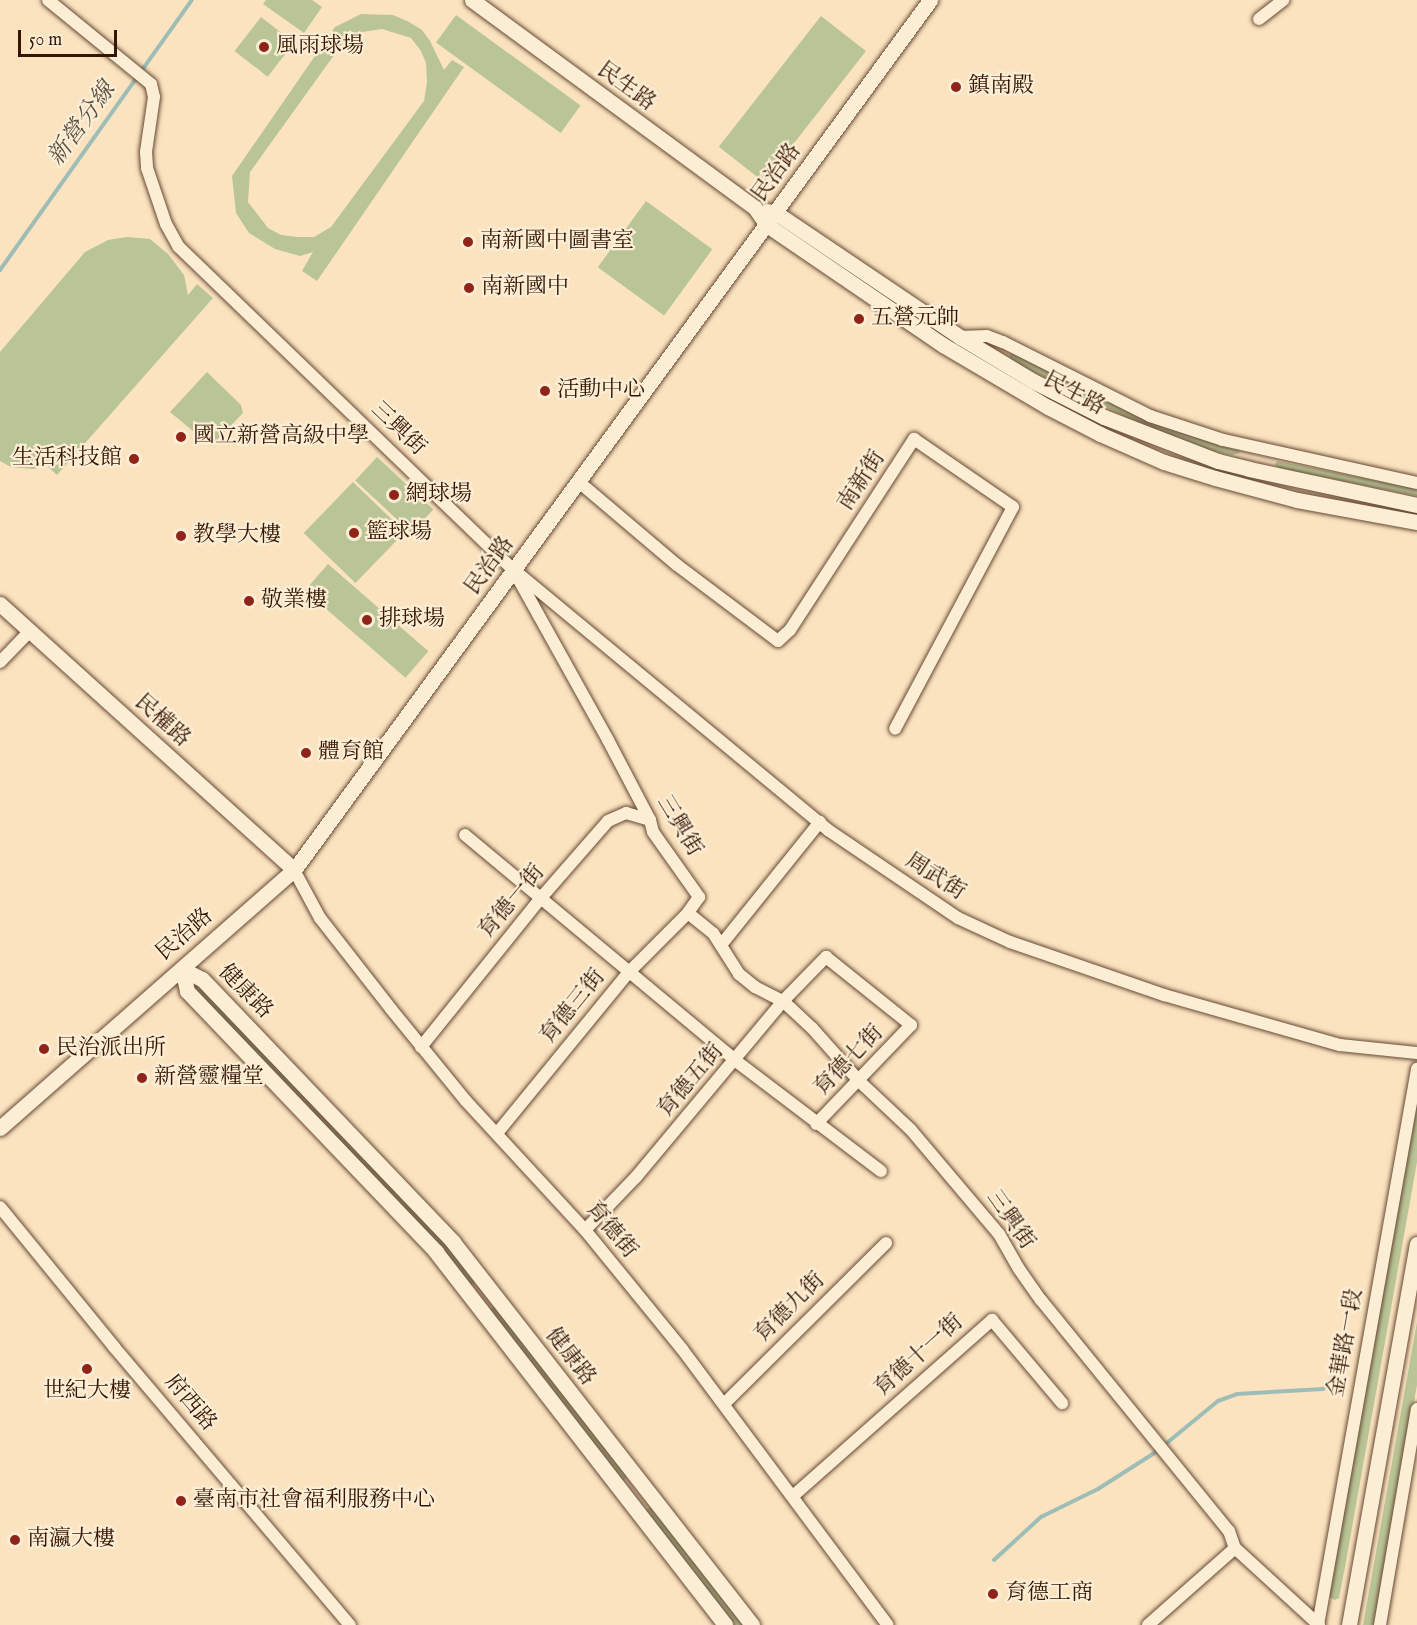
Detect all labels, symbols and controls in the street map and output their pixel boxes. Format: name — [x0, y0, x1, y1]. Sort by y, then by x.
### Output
scale bar — [21, 18, 120, 56]
text: 50 m — [29, 29, 62, 52]
place label: 風雨球場 — [276, 34, 364, 60]
marker: 風雨球場 — [257, 40, 271, 54]
street label: 民生路 — [592, 57, 660, 117]
place label: 鎮南殿 — [968, 74, 1034, 100]
water label: 新營分線 — [42, 77, 122, 171]
marker: 鎮南殿 — [949, 80, 963, 94]
street label: 民治路 — [747, 139, 807, 207]
place label: 南新國中圖書室 — [480, 229, 634, 255]
marker: 南新國中圖書室 — [461, 235, 475, 249]
place label: 南新國中 — [481, 275, 569, 301]
marker: 南新國中 — [462, 281, 476, 295]
place label: 五營元帥 — [871, 306, 959, 332]
marker: 五營元帥 — [852, 312, 866, 326]
street label: 民生路 — [1039, 367, 1109, 421]
place label: 活動中心 — [557, 378, 645, 404]
marker: 活動中心 — [538, 384, 552, 398]
street label: 三興街 — [365, 397, 431, 461]
place label: 國立新營高級中學 — [193, 424, 369, 450]
marker: 國立新營高級中學 — [174, 430, 188, 444]
place label: 生活科技館 — [12, 446, 122, 472]
street label: 南新街 — [833, 446, 891, 516]
marker: 生活科技館 — [127, 452, 141, 466]
place label: 網球場 — [406, 482, 472, 508]
marker: 網球場 — [387, 488, 401, 502]
place label: 籃球場 — [366, 520, 432, 546]
place label: 教學大樓 — [193, 523, 281, 549]
marker: 籃球場 — [347, 526, 361, 540]
marker: 教學大樓 — [174, 529, 188, 543]
street label: 民治路 — [460, 532, 520, 600]
place label: 敬業樓 — [261, 588, 327, 614]
marker: 敬業樓 — [242, 594, 256, 608]
place label: 排球場 — [379, 607, 445, 633]
marker: 排球場 — [360, 613, 374, 627]
street label: 民權路 — [129, 689, 195, 753]
place label: 體育館 — [318, 740, 384, 766]
marker: 體育館 — [299, 746, 313, 760]
street label: 三興街 — [651, 791, 707, 861]
street label: 周武街 — [900, 848, 970, 906]
street label: 育德一街 — [474, 860, 550, 944]
street label: 民治路 — [151, 903, 219, 967]
street label: 健康路 — [212, 959, 278, 1025]
street label: 育德三街 — [535, 964, 611, 1050]
street label: 育德七街 — [809, 1020, 889, 1102]
place label: 民治派出所 — [56, 1036, 166, 1062]
street label: 育德五街 — [653, 1039, 729, 1123]
marker: 民治派出所 — [37, 1042, 51, 1056]
place label: 新營靈糧堂 — [154, 1065, 264, 1091]
marker: 新營靈糧堂 — [135, 1071, 149, 1085]
street label: 三興街 — [980, 1185, 1040, 1255]
street label: 育德街 — [580, 1196, 642, 1264]
street label: 育德九街 — [750, 1268, 830, 1348]
street label: 金華路一段 — [1323, 1287, 1369, 1399]
street label: 育德十一街 — [869, 1309, 969, 1403]
street label: 健康路 — [539, 1323, 601, 1391]
marker: 世紀大樓 — [80, 1362, 94, 1376]
street label: 府西路 — [159, 1369, 221, 1437]
place label: 世紀大樓 — [43, 1379, 131, 1405]
place label: 臺南市社會福利服務中心 — [193, 1488, 435, 1514]
marker: 臺南市社會福利服務中心 — [174, 1494, 188, 1508]
place label: 南瀛大樓 — [27, 1527, 115, 1553]
marker: 南瀛大樓 — [8, 1533, 22, 1547]
place label: 育德工商 — [1005, 1581, 1093, 1607]
marker: 育德工商 — [986, 1587, 1000, 1601]

